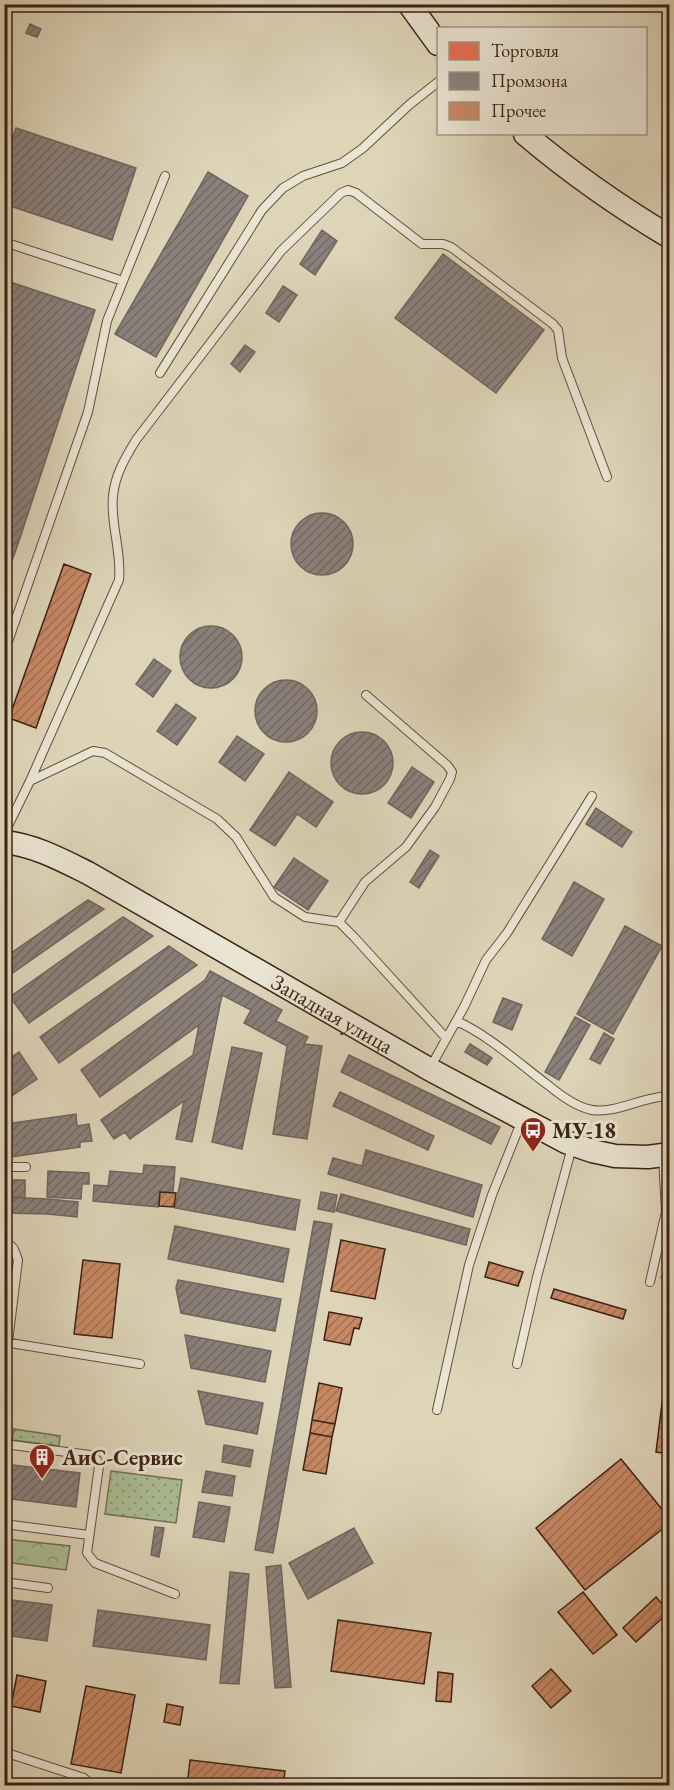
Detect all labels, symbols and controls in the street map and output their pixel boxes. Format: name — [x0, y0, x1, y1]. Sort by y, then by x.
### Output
legend — [437, 27, 647, 135]
text: Торговля — [491, 39, 559, 62]
text: Промзона — [491, 69, 568, 92]
text: Прочее — [491, 99, 546, 122]
street label: Западная улица — [266, 968, 398, 1060]
bus stop icon: МУ-18 — [518, 1115, 548, 1153]
place label: МУ-18 — [552, 1116, 616, 1145]
building icon: АиС-Сервис — [27, 1442, 57, 1480]
place label: АиС-Сервис — [61, 1443, 183, 1472]

